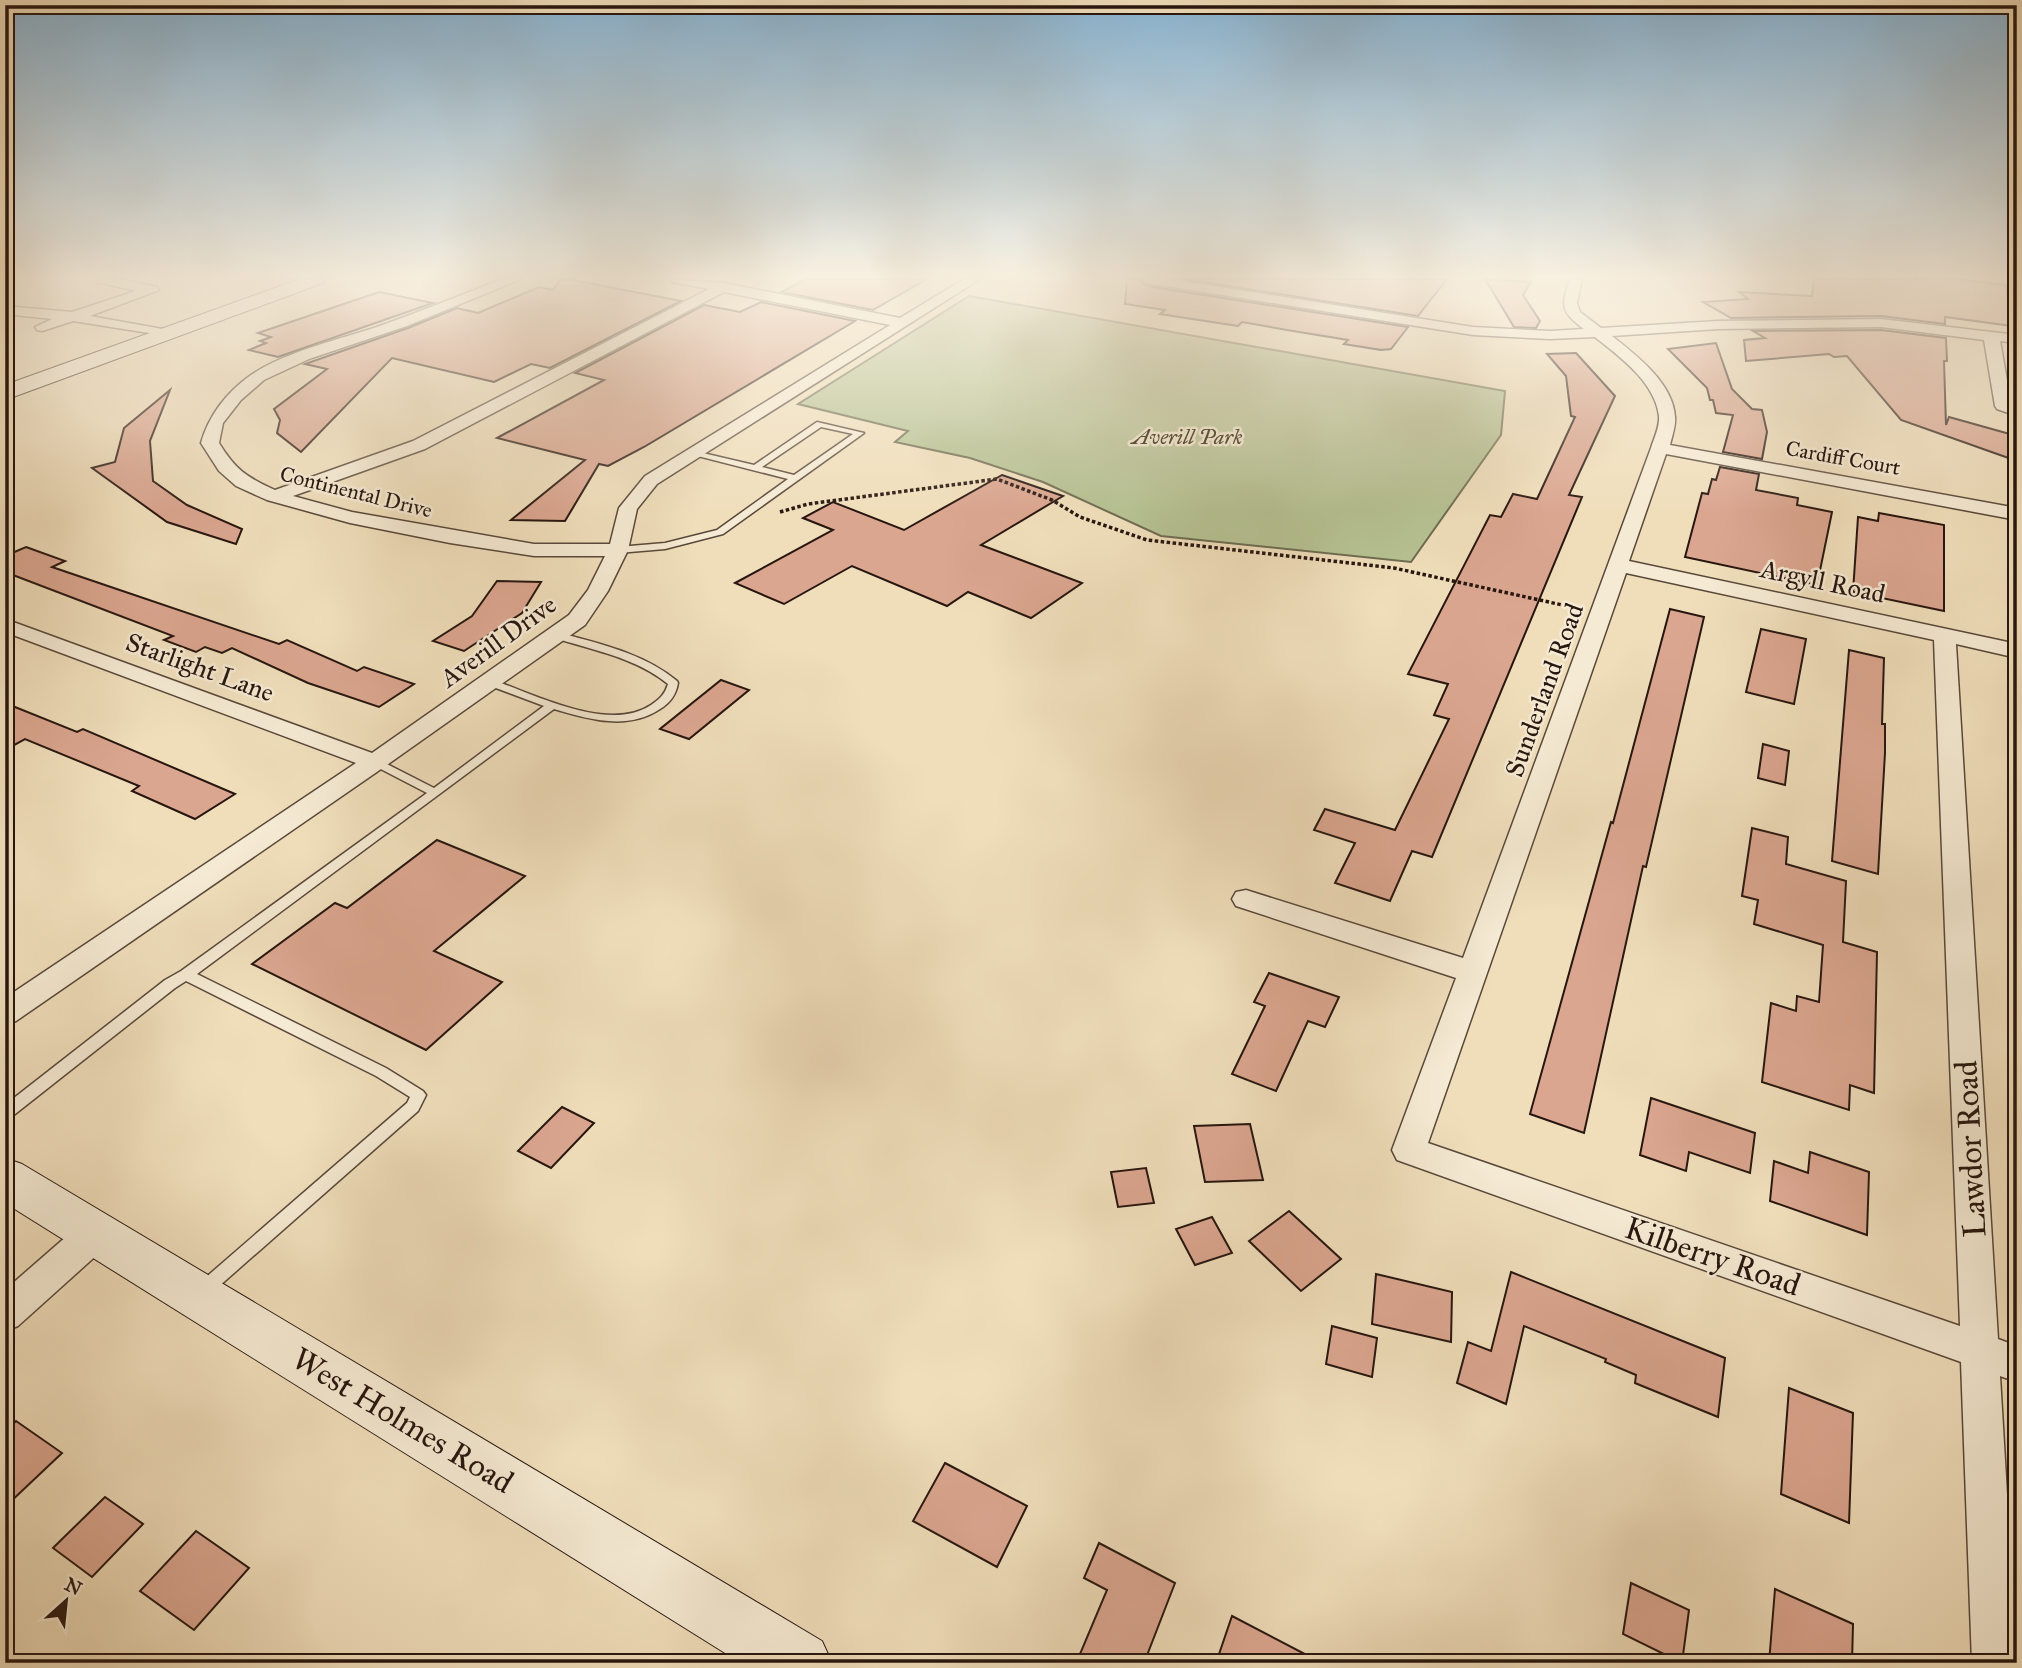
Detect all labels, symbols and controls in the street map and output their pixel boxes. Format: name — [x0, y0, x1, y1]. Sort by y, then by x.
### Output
park label: Averill Park — [1130, 424, 1243, 450]
street label: Cardiff Court — [1784, 435, 1903, 481]
street label: Continental Drive — [277, 461, 435, 524]
street label: Argyll Road — [1757, 552, 1888, 610]
street label: Averill Drive — [433, 588, 563, 695]
street label: Sunderland Road — [1498, 599, 1590, 781]
street label: Starlight Lane — [122, 625, 279, 709]
street label: Lawdor Road — [1946, 1060, 1995, 1238]
street label: Kilberry Road — [1620, 1208, 1806, 1305]
street label: West Holmes Road — [285, 1339, 521, 1502]
north arrow — [32, 1566, 102, 1636]
text: N — [61, 1572, 86, 1600]

